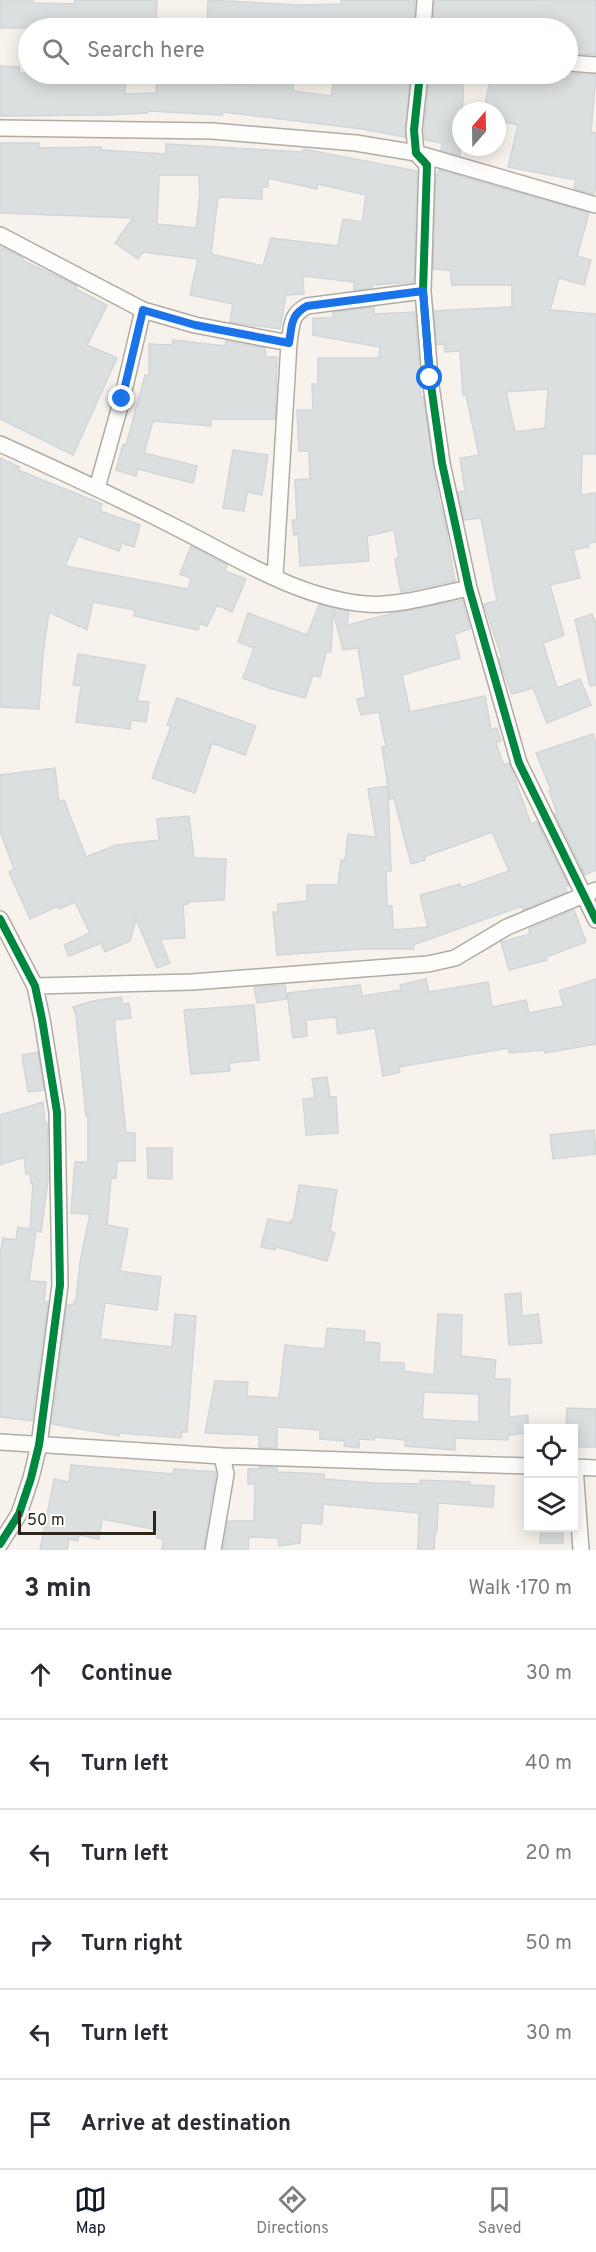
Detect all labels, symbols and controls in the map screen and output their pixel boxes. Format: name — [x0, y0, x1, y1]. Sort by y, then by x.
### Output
search box — [18, 18, 578, 84]
icon: search — [39, 35, 72, 68]
text: Search here — [87, 38, 205, 65]
north arrow — [452, 102, 506, 156]
route start — [416, 364, 442, 390]
route end — [108, 385, 134, 411]
map controls — [524, 1424, 578, 1532]
button: locate — [524, 1424, 578, 1478]
button: layers — [524, 1478, 578, 1532]
scale bar — [18, 1508, 156, 1536]
text: 50 m — [27, 1511, 65, 1531]
text: 3 min — [24, 1573, 92, 1606]
text: Walk · 170 m — [468, 1576, 572, 1602]
icon: ahead — [24, 1658, 57, 1691]
text: Continue — [81, 1661, 172, 1688]
text: 30 m — [526, 1661, 572, 1687]
icon: left — [24, 1748, 57, 1781]
text: Turn left — [81, 1751, 169, 1778]
text: 40 m — [525, 1751, 572, 1777]
icon: left — [24, 1838, 57, 1871]
text: Turn left — [81, 1841, 169, 1868]
text: 20 m — [525, 1841, 572, 1867]
icon: right — [24, 1928, 57, 1961]
text: Turn right — [81, 1931, 183, 1958]
text: 50 m — [525, 1931, 572, 1957]
icon: left — [24, 2018, 57, 2051]
text: Turn left — [81, 2021, 169, 2048]
text: 30 m — [526, 2021, 572, 2047]
icon: arrive — [24, 2108, 57, 2141]
text: Arrive at destination — [81, 2111, 291, 2138]
tab: Map — [74, 2183, 107, 2239]
tab: Directions — [256, 2183, 329, 2239]
tab: Saved — [478, 2183, 522, 2239]

